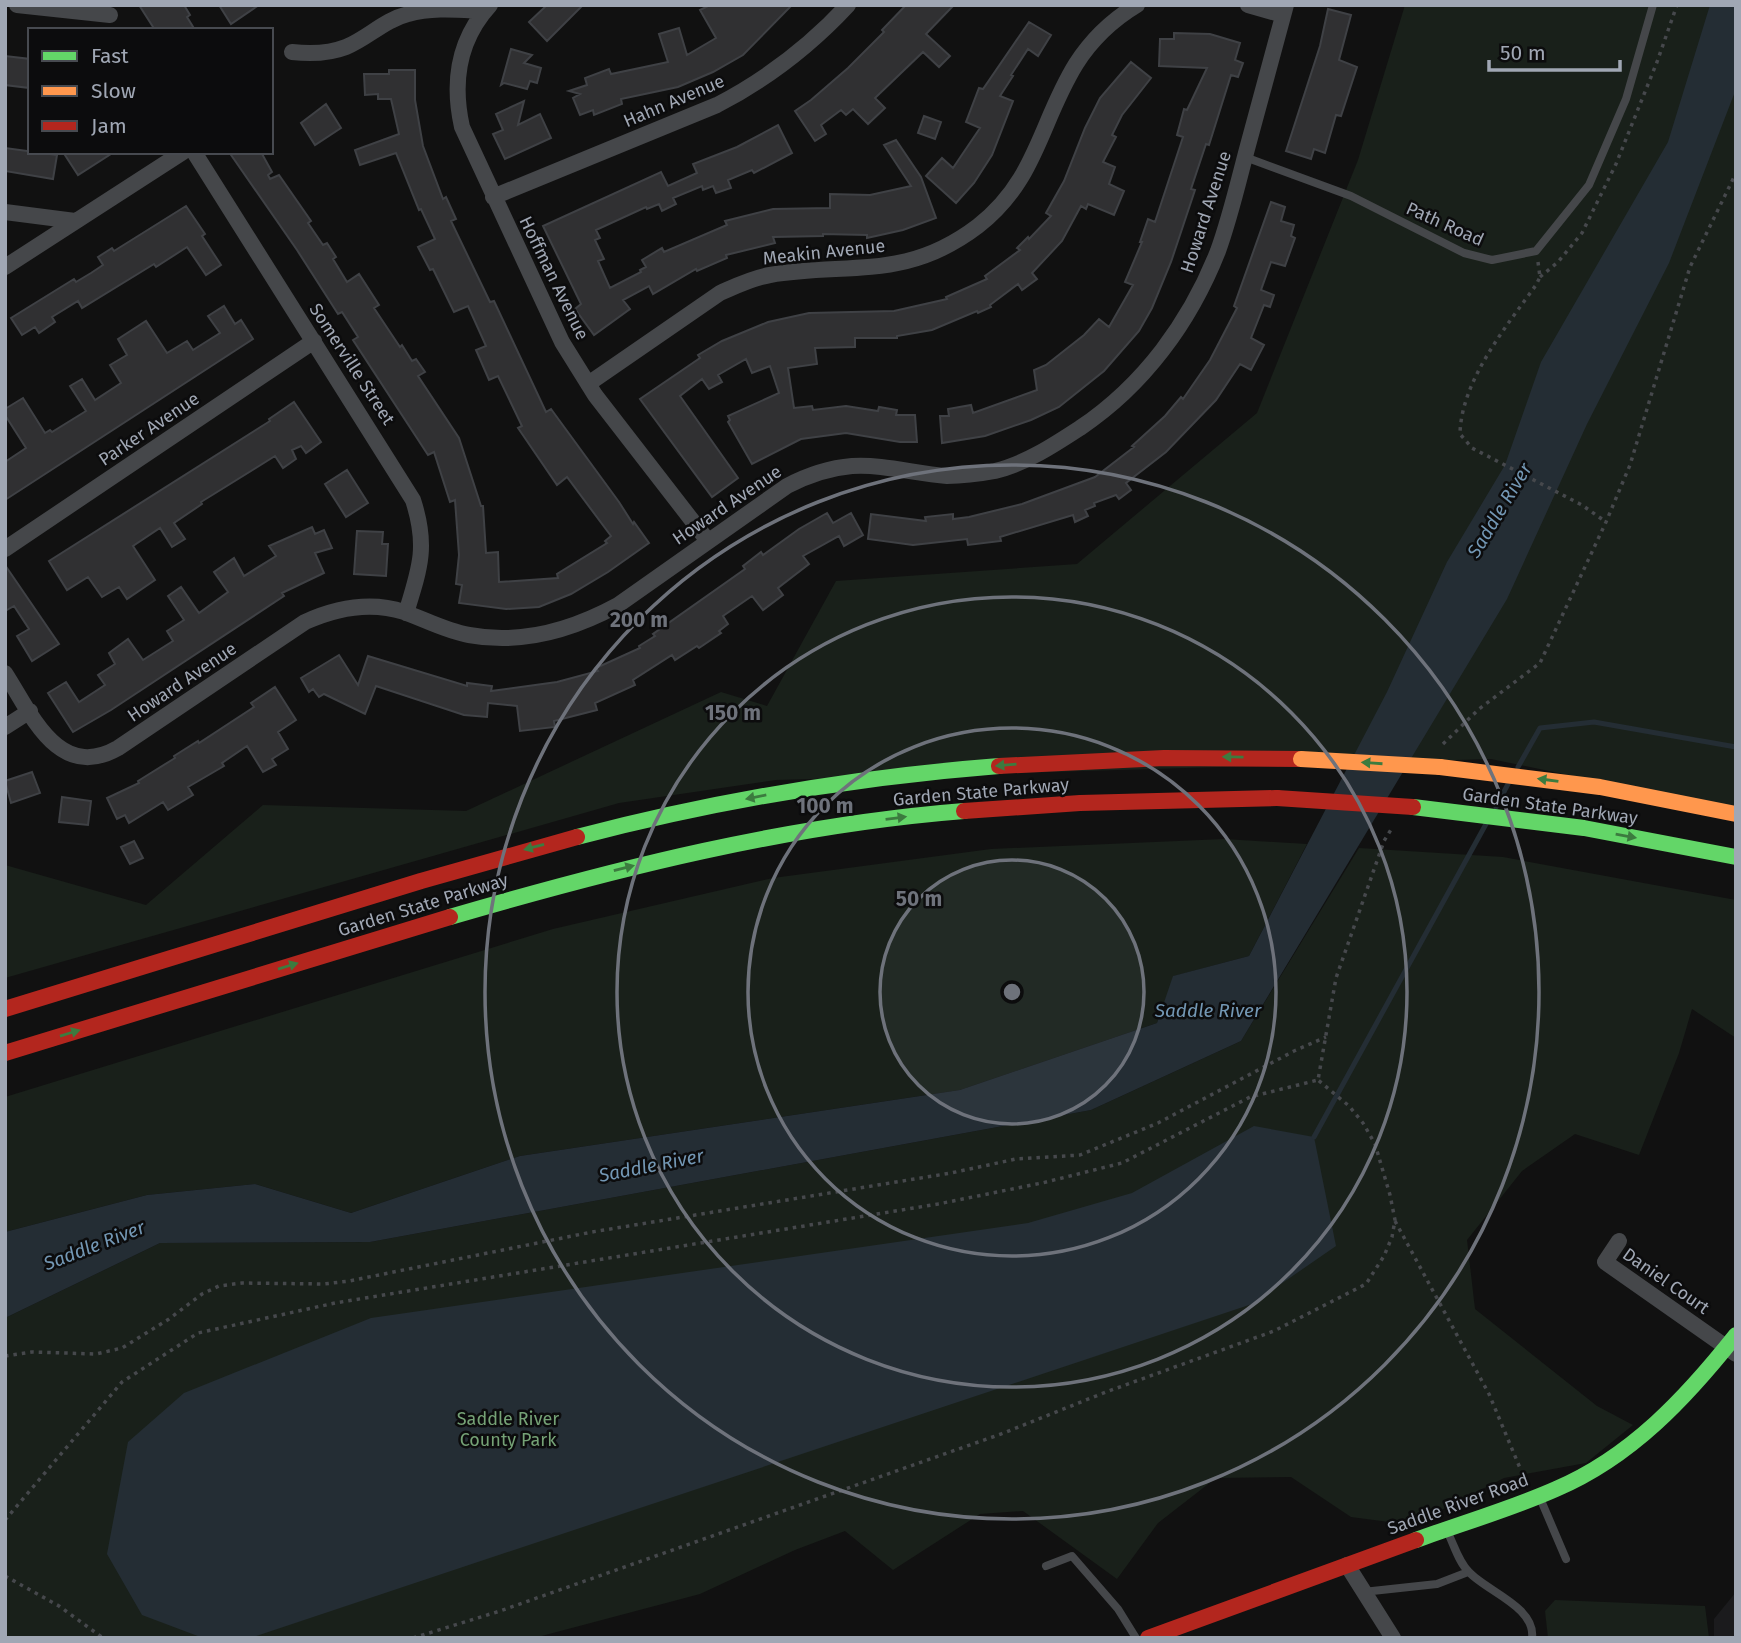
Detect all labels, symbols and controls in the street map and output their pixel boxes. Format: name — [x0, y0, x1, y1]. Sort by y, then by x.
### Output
legend — [28, 28, 273, 154]
scale bar — [1489, 28, 1620, 72]
text: 50 m — [1500, 40, 1546, 66]
text: Fast — [91, 43, 129, 69]
street label: Hahn Avenue — [620, 70, 728, 132]
text: Slow — [91, 78, 136, 104]
text: Jam — [91, 113, 127, 139]
street label: Howard Avenue — [1176, 148, 1236, 276]
street label: Path Road — [1403, 197, 1487, 251]
street label: Hoffman Avenue — [515, 212, 593, 344]
street label: Meakin Avenue — [762, 235, 886, 269]
street label: Somerville Street — [305, 299, 400, 429]
street label: Parker Avenue — [95, 387, 203, 471]
water label: Saddle River — [1462, 458, 1537, 563]
street label: Howard Avenue — [668, 460, 786, 550]
text: 200 m — [610, 607, 668, 633]
street label: Howard Avenue — [123, 637, 241, 727]
text: 150 m — [705, 700, 761, 726]
one-way arrow — [1222, 752, 1244, 763]
one-way arrow — [1360, 757, 1382, 768]
one-way arrow — [995, 760, 1017, 771]
street label: Garden State Parkway — [892, 773, 1070, 811]
one-way arrow — [1537, 774, 1559, 785]
street label: Garden State Parkway — [1461, 783, 1639, 829]
one-way arrow — [745, 792, 767, 803]
text: 100 m — [796, 793, 854, 819]
one-way arrow — [885, 813, 907, 824]
one-way arrow — [1615, 831, 1637, 842]
one-way arrow — [523, 842, 545, 853]
one-way arrow — [613, 863, 635, 874]
street label: Garden State Parkway — [335, 869, 511, 941]
text: 50 m — [896, 886, 942, 912]
one-way arrow — [278, 961, 299, 971]
centre of rings — [1000, 980, 1024, 1004]
water label: Saddle River — [1154, 999, 1262, 1022]
one-way arrow — [60, 1028, 81, 1038]
water label: Saddle River — [596, 1144, 706, 1187]
water label: Saddle River — [39, 1215, 149, 1276]
street label: Daniel Court — [1618, 1243, 1714, 1319]
park label: Saddle River County Park — [457, 1408, 559, 1451]
street label: Saddle River Road — [1384, 1468, 1532, 1540]

